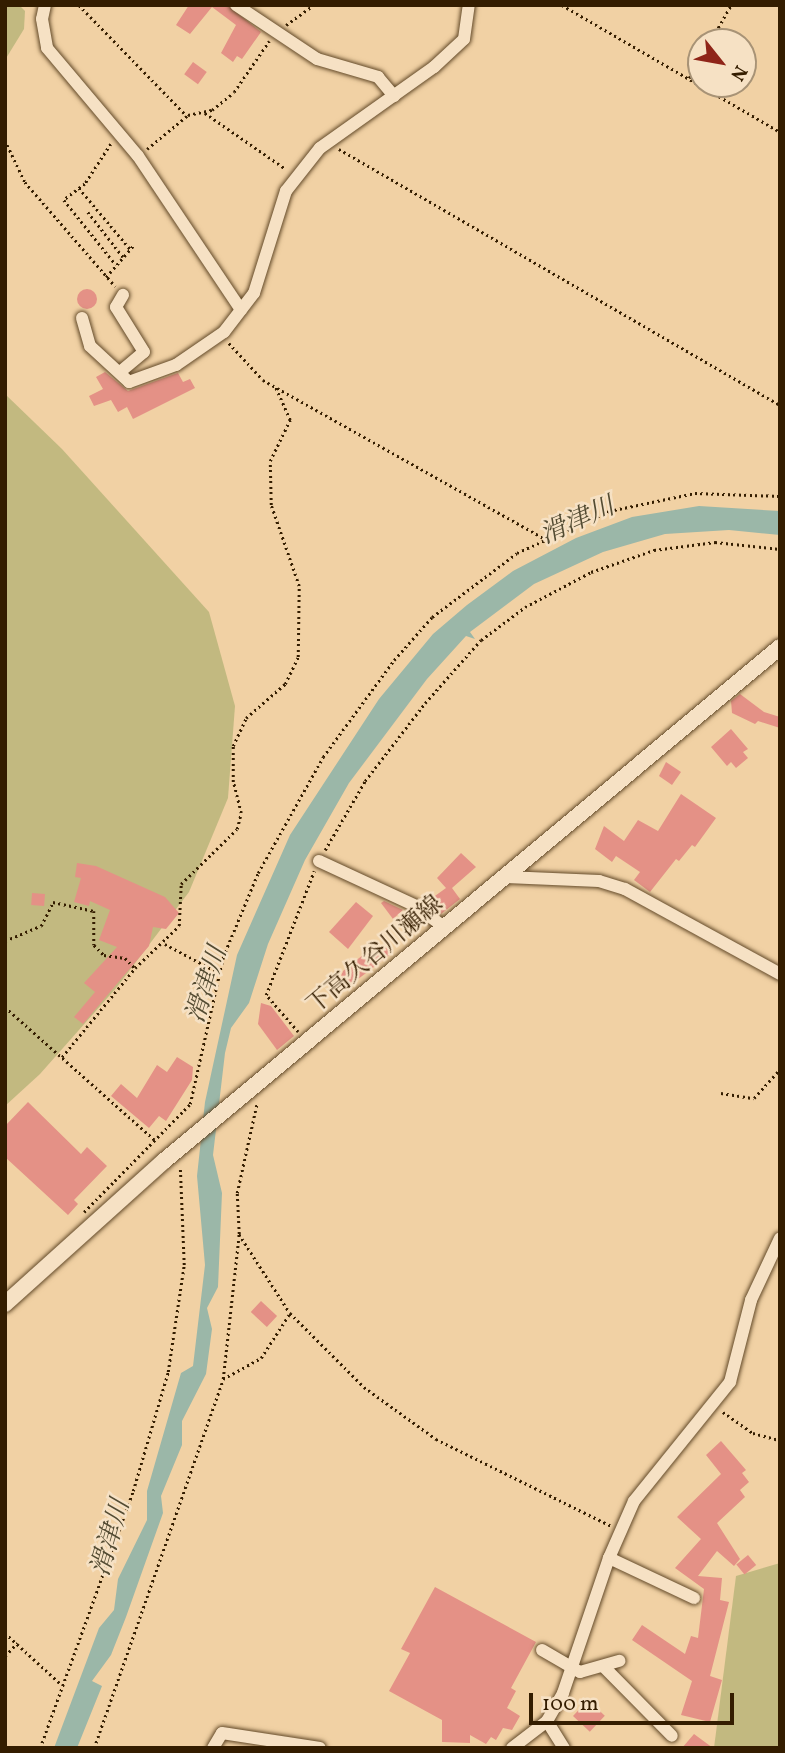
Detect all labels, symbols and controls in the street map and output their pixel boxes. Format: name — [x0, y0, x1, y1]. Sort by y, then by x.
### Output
north arrow — [687, 28, 757, 98]
text: N — [724, 60, 753, 85]
water label: 滑津川 — [536, 492, 620, 552]
street label: 下高久谷川瀬線 — [302, 891, 450, 1021]
water label: 滑津川 — [181, 943, 235, 1027]
water label: 滑津川 — [86, 1496, 138, 1580]
scale bar — [533, 1680, 738, 1724]
text: 100 m — [542, 1690, 599, 1719]

